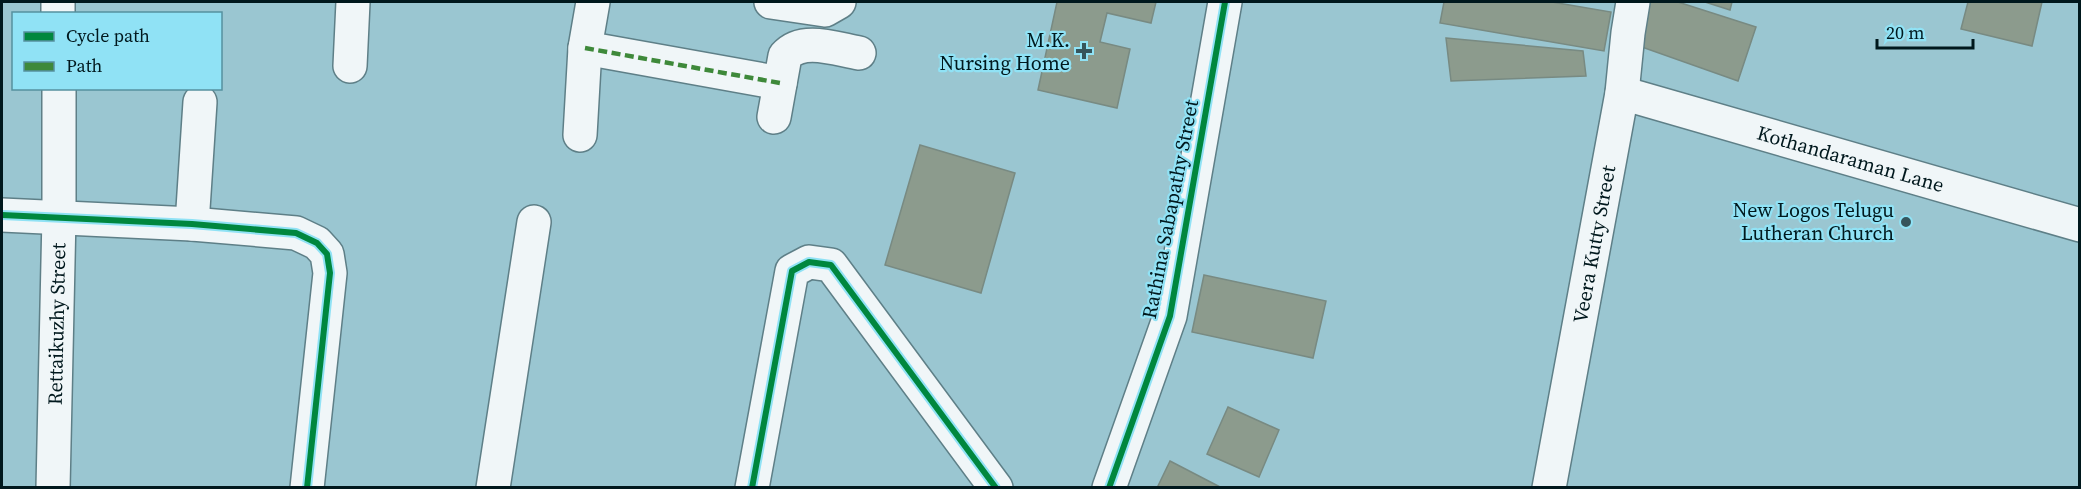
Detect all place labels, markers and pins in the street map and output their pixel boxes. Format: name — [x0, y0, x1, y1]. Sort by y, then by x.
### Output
place label: M.K. Nursing Home — [939, 26, 1070, 77]
marker: M.K. Nursing Home — [1075, 42, 1093, 60]
place label: New Logos Telugu Lutheran Church — [1733, 196, 1894, 247]
marker: New Logos Telugu Lutheran Church — [1899, 215, 1913, 229]

